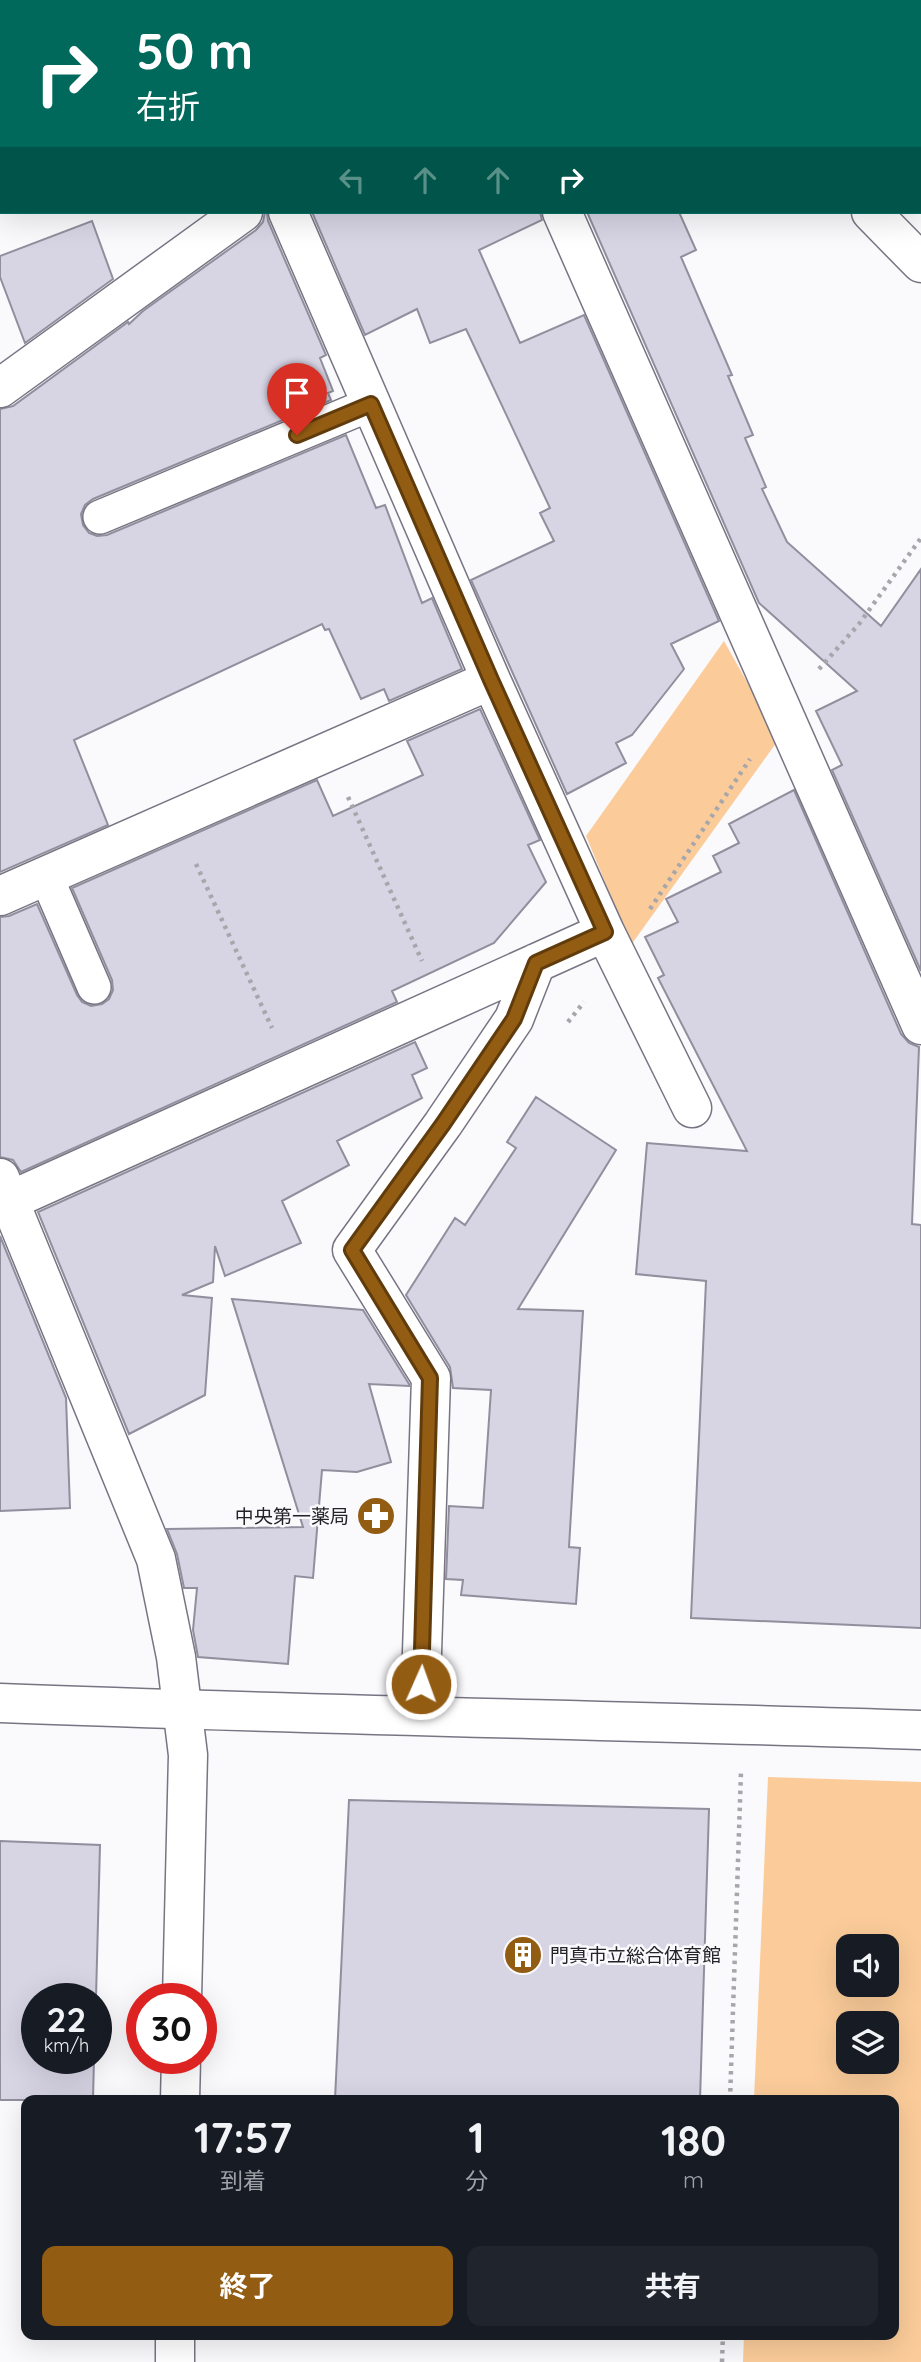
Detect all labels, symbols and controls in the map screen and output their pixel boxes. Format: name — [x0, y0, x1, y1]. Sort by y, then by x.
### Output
text: 50 m — [136, 20, 253, 81]
icon: right — [21, 28, 112, 119]
text: 右折 — [136, 86, 200, 126]
icon: left — [333, 161, 371, 199]
icon: ahead — [406, 161, 444, 199]
icon: ahead — [479, 161, 517, 199]
icon: right — [552, 161, 590, 199]
pin — [267, 363, 327, 435]
icon: arrive — [278, 374, 316, 412]
pharmacy icon: 中央第一薬局 — [355, 1495, 397, 1537]
place label: 中央第一薬局 — [235, 1504, 349, 1528]
position arrow — [384, 1647, 458, 1721]
building icon: 門真市立総合体育館 — [502, 1934, 544, 1976]
map controls — [836, 1934, 899, 2074]
button: sound — [836, 1934, 899, 1997]
place label: 門真市立総合体育館 — [550, 1943, 721, 1967]
speed limit sign: 30 — [126, 1983, 217, 2074]
text: 22 — [47, 1997, 86, 2041]
button: layers — [836, 2011, 899, 2074]
text: km/h — [44, 2034, 89, 2057]
text: 17:57 — [194, 2111, 292, 2164]
text: 1 — [468, 2111, 485, 2164]
text: 180 — [661, 2114, 726, 2167]
text: m — [683, 2165, 704, 2194]
text: 到着 — [220, 2166, 266, 2195]
text: 分 — [465, 2166, 488, 2195]
button: 終了 — [42, 2246, 453, 2326]
button: 共有 — [467, 2246, 878, 2326]

